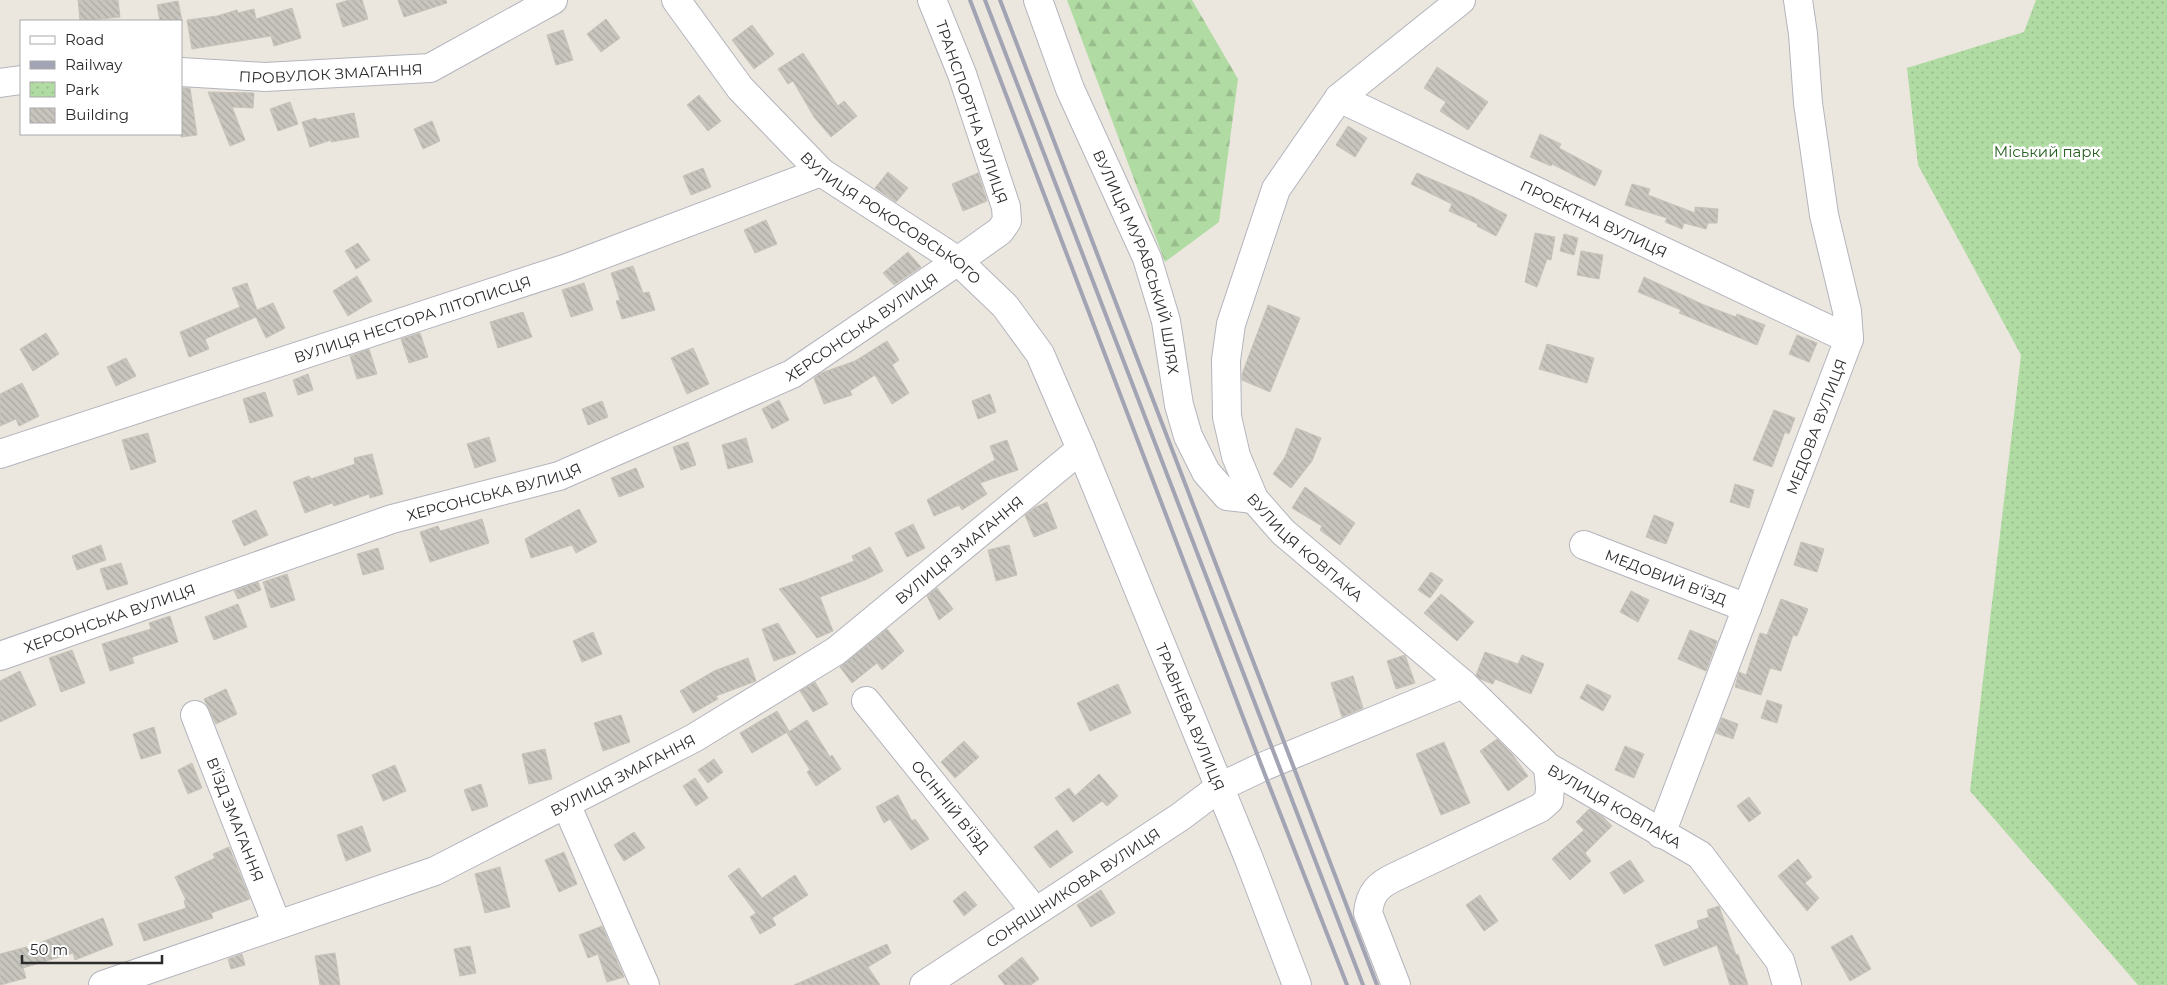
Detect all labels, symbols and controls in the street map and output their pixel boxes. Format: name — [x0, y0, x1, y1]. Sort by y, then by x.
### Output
street label: ТРАНСПОРТНА ВУЛИЦЯ — [932, 18, 1012, 206]
legend — [20, 20, 182, 135]
text: Road — [65, 30, 104, 49]
text: Railway — [65, 55, 123, 74]
street label: ПРОВУЛОК ЗМАГАННЯ — [238, 59, 423, 87]
text: Park — [65, 80, 99, 99]
text: Building — [65, 105, 129, 124]
park label: Міський парк — [1994, 142, 2101, 161]
street label: ВУЛИЦЯ РОКОСОВСЬКОГО — [797, 147, 985, 288]
street label: ВУЛИЦЯ МУРАВСЬКИЙ ШЛЯХ — [1089, 147, 1184, 376]
street label: ПРОЕКТНА ВУЛИЦЯ — [1517, 176, 1671, 261]
street label: ХЕРСОНСЬКА ВУЛИЦЯ — [782, 268, 941, 385]
street label: ВУЛИЦЯ НЕСТОРА ЛІТОПИСЦЯ — [291, 271, 533, 366]
street label: МЕДОВА ВУЛИЦЯ — [1781, 356, 1850, 497]
street label: ХЕРСОНСЬКА ВУЛИЦЯ — [405, 458, 584, 524]
street label: ВУЛИЦЯ КОВПАКА — [1243, 489, 1367, 605]
street label: ВУЛИЦЯ ЗМАГАННЯ — [891, 491, 1027, 608]
street label: МЕДОВИЙ В'ЇЗД — [1603, 545, 1730, 609]
street label: ХЕРСОНСЬКА ВУЛИЦЯ — [21, 579, 198, 656]
street label: ТРАВНЕВА ВУЛИЦЯ — [1152, 640, 1229, 793]
street label: ВУЛИЦЯ ЗМАГАННЯ — [547, 730, 698, 820]
street label: В'ЇЗД ЗМАГАННЯ — [203, 754, 269, 884]
street label: ОСІННІЙ В'ЇЗД — [908, 756, 994, 856]
street label: ВУЛИЦЯ КОВПАКА — [1545, 760, 1685, 852]
street label: СОНЯШНИКОВА ВУЛИЦЯ — [982, 823, 1164, 951]
scale bar — [22, 932, 162, 964]
text: 50 m — [30, 940, 68, 959]

